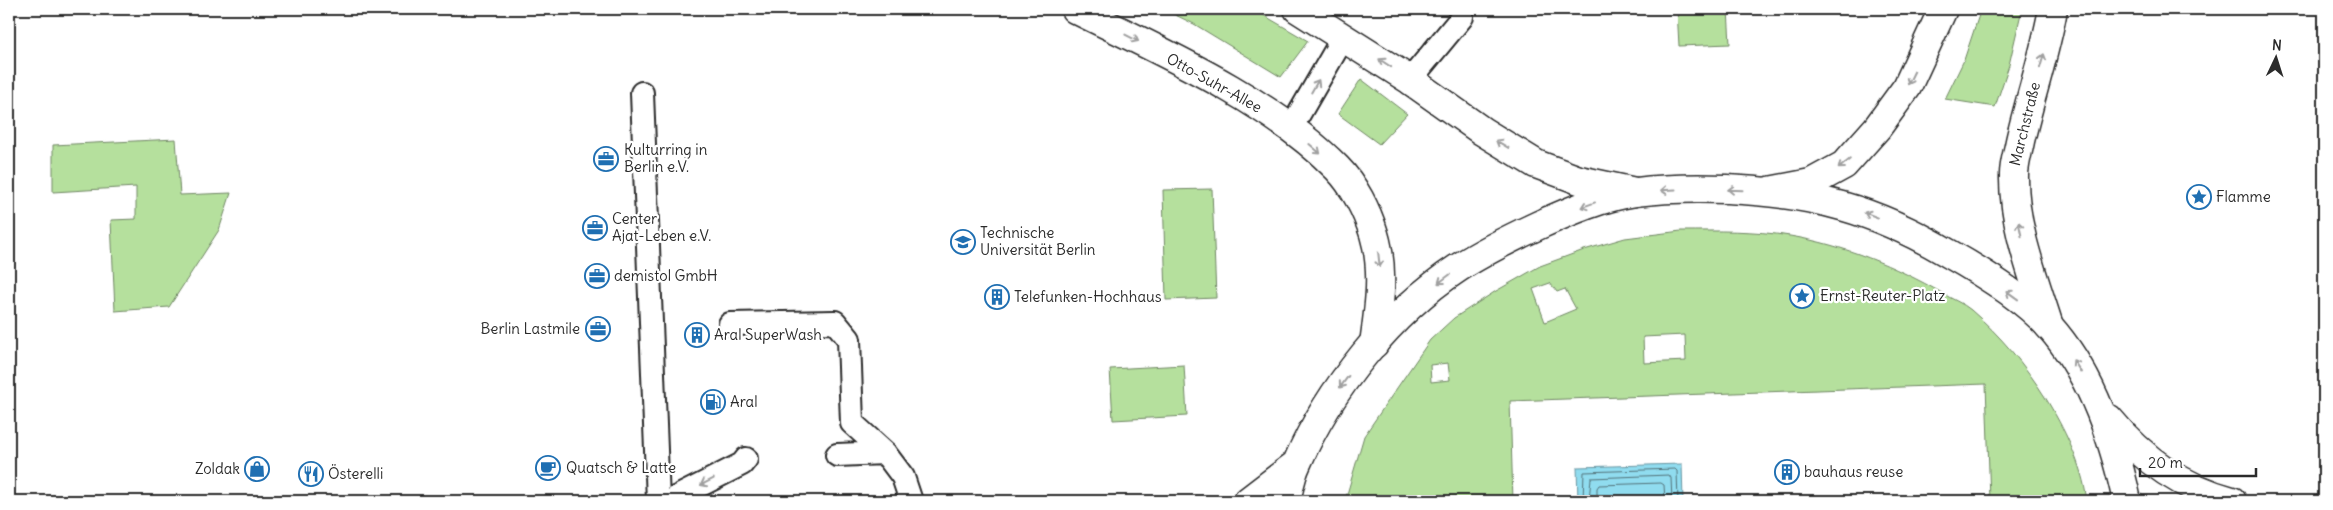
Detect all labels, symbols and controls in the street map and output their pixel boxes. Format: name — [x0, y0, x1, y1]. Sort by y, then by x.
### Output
north arrow — [2250, 32, 2300, 82]
one-way arrow — [1124, 33, 1139, 43]
text: N — [2271, 36, 2282, 54]
street label: Otto-Suhr-Allee — [1163, 49, 1265, 117]
one-way arrow — [2037, 53, 2047, 69]
one-way arrow — [1379, 58, 1393, 68]
one-way arrow — [1906, 71, 1916, 86]
one-way arrow — [1310, 79, 1320, 94]
street label: Marchstraße — [2005, 80, 2044, 168]
one-way arrow — [1495, 138, 1509, 148]
place label: Kulturring in Berlin e.V. — [624, 140, 708, 176]
one-way arrow — [1308, 143, 1321, 155]
office icon: Kulturring in Berlin e.V. — [593, 146, 619, 172]
one-way arrow — [1838, 158, 1851, 169]
place icon: Flamme — [2186, 184, 2212, 210]
one-way arrow — [1660, 185, 1676, 194]
one-way arrow — [1727, 185, 1743, 194]
place label: Flamme — [2216, 187, 2271, 206]
one-way arrow — [1581, 201, 1596, 210]
place label: Center Ajat-Leben e.V. — [612, 209, 711, 245]
one-way arrow — [1863, 210, 1878, 219]
office icon: Center Ajat-Leben e.V. — [582, 215, 608, 241]
one-way arrow — [2015, 221, 2025, 237]
place label: Technische Universität Berlin — [980, 223, 1096, 259]
school or university icon: Technische Universität Berlin — [950, 229, 976, 255]
one-way arrow — [1374, 252, 1384, 268]
office icon: demistol GmbH — [584, 263, 610, 289]
place label: demistol GmbH — [614, 266, 718, 285]
one-way arrow — [1438, 273, 1451, 284]
place icon: Ernst-Reuter-Platz — [1789, 283, 1815, 309]
building icon: Telefunken-Hochhaus — [984, 284, 1010, 310]
place label: Ernst-Reuter-Platz — [1820, 286, 1945, 305]
place label: Telefunken-Hochhaus — [1014, 287, 1162, 306]
one-way arrow — [2005, 290, 2019, 300]
office icon: Berlin Lastmile — [585, 316, 611, 342]
place label: Berlin Lastmile — [481, 319, 580, 338]
building icon: Aral SuperWash — [684, 322, 710, 348]
place label: Aral SuperWash — [714, 325, 822, 344]
one-way arrow — [2071, 359, 2082, 373]
one-way arrow — [1339, 375, 1349, 389]
fuel station icon: Aral — [700, 389, 726, 415]
place label: Aral — [730, 392, 758, 411]
scale bar — [2140, 445, 2257, 477]
text: 20 m — [2148, 453, 2183, 472]
cafe icon: Quatsch & Latte — [535, 455, 561, 481]
shop icon: Zoldak — [244, 456, 270, 482]
place label: Quatsch & Latte — [566, 458, 676, 477]
place label: Zoldak — [195, 459, 240, 478]
building icon: bauhaus reuse — [1774, 459, 1800, 485]
restaurant icon: Österelli — [298, 461, 324, 487]
place label: bauhaus reuse — [1804, 462, 1903, 481]
place label: Österelli — [328, 464, 383, 483]
one-way arrow — [700, 478, 715, 487]

